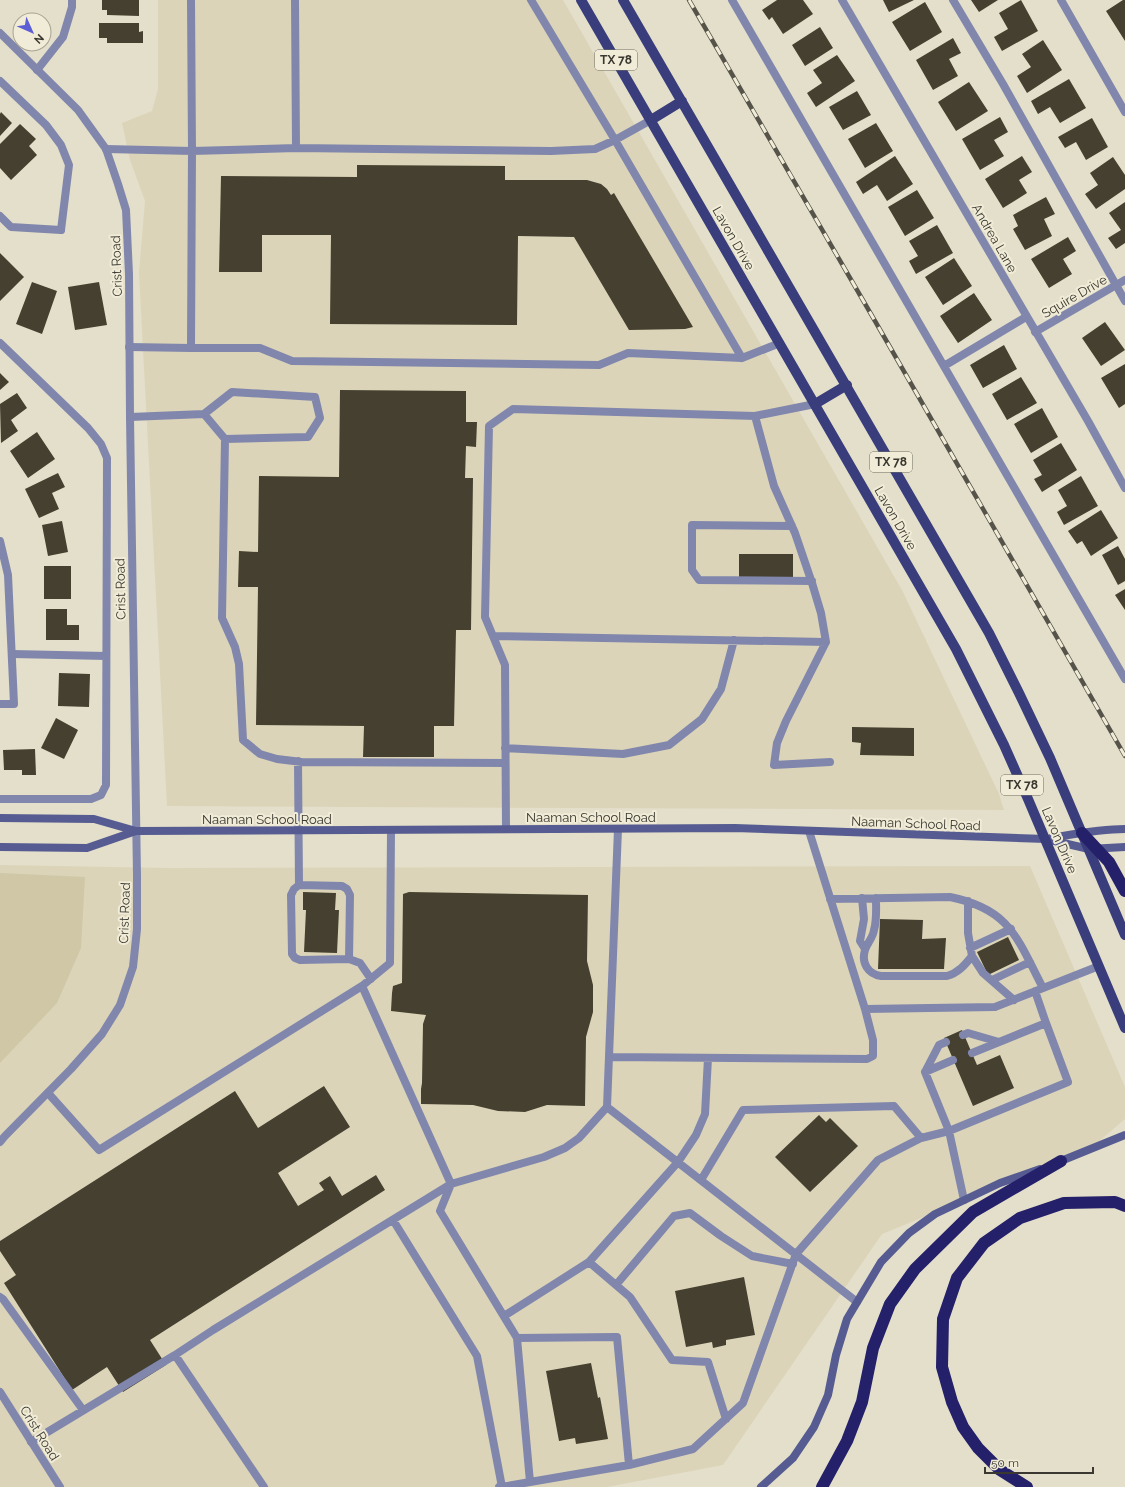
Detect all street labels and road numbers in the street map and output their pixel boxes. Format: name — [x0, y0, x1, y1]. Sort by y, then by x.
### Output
road number: TX 78 — [595, 50, 637, 70]
street label: Andrea Lane — [969, 201, 1020, 276]
street label: Lavon Drive — [709, 204, 758, 273]
street label: Crist Road — [108, 235, 125, 297]
street label: Squire Drive — [1039, 272, 1110, 321]
road number: TX 78 — [870, 452, 912, 472]
street label: Lavon Drive — [871, 484, 920, 553]
street label: Crist Road — [112, 558, 129, 620]
road number: TX 78 — [1001, 775, 1043, 795]
street label: Lavon Drive — [1039, 805, 1080, 876]
street label: Naaman School Road — [526, 810, 656, 825]
street label: Naaman School Road — [202, 812, 332, 827]
street label: Naaman School Road — [851, 814, 981, 833]
street label: Crist Road — [116, 882, 133, 944]
street label: Crist Road — [17, 1403, 62, 1463]

